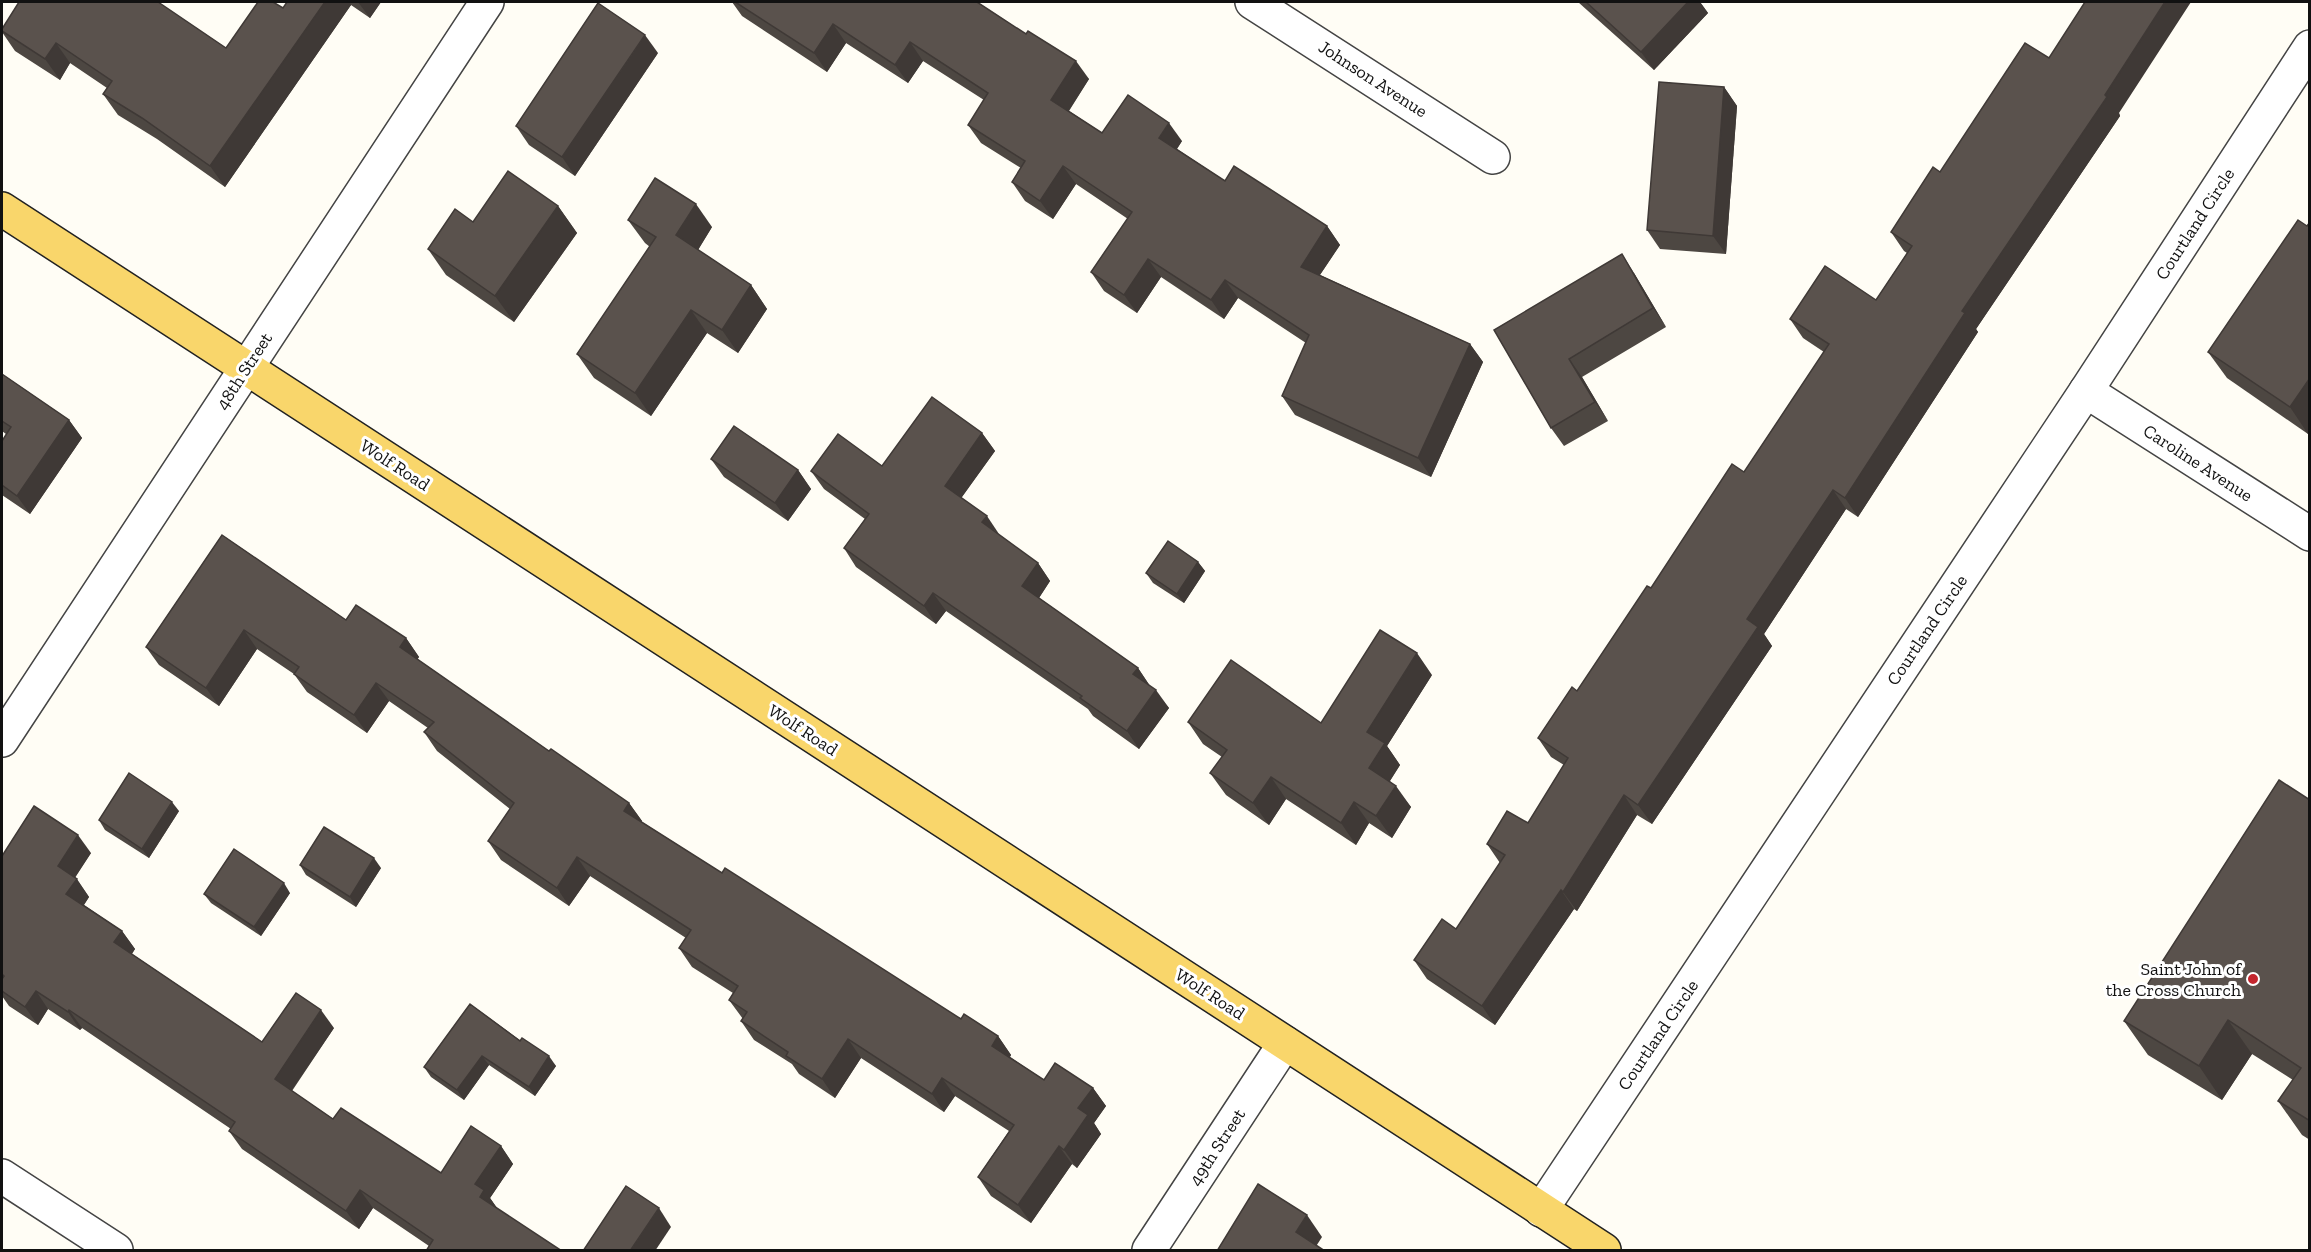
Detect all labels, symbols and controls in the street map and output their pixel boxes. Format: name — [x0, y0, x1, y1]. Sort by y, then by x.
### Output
street label: Johnson Avenue — [1314, 36, 1432, 122]
street label: Courtland Circle — [2151, 164, 2239, 284]
street label: 48th Street — [211, 328, 277, 414]
street label: Caroline Avenue — [2139, 419, 2257, 507]
street label: Wolf Road — [356, 434, 434, 496]
street label: Courtland Circle — [1882, 570, 1972, 690]
street label: Wolf Road — [764, 699, 842, 761]
place label: Saint John of the Cross Church — [2106, 958, 2242, 1001]
street label: Wolf Road — [1171, 963, 1249, 1025]
marker: Saint John of the Cross Church — [2246, 972, 2260, 986]
street label: Courtland Circle — [1613, 975, 1703, 1095]
street label: 49th Street — [1184, 1104, 1250, 1190]

